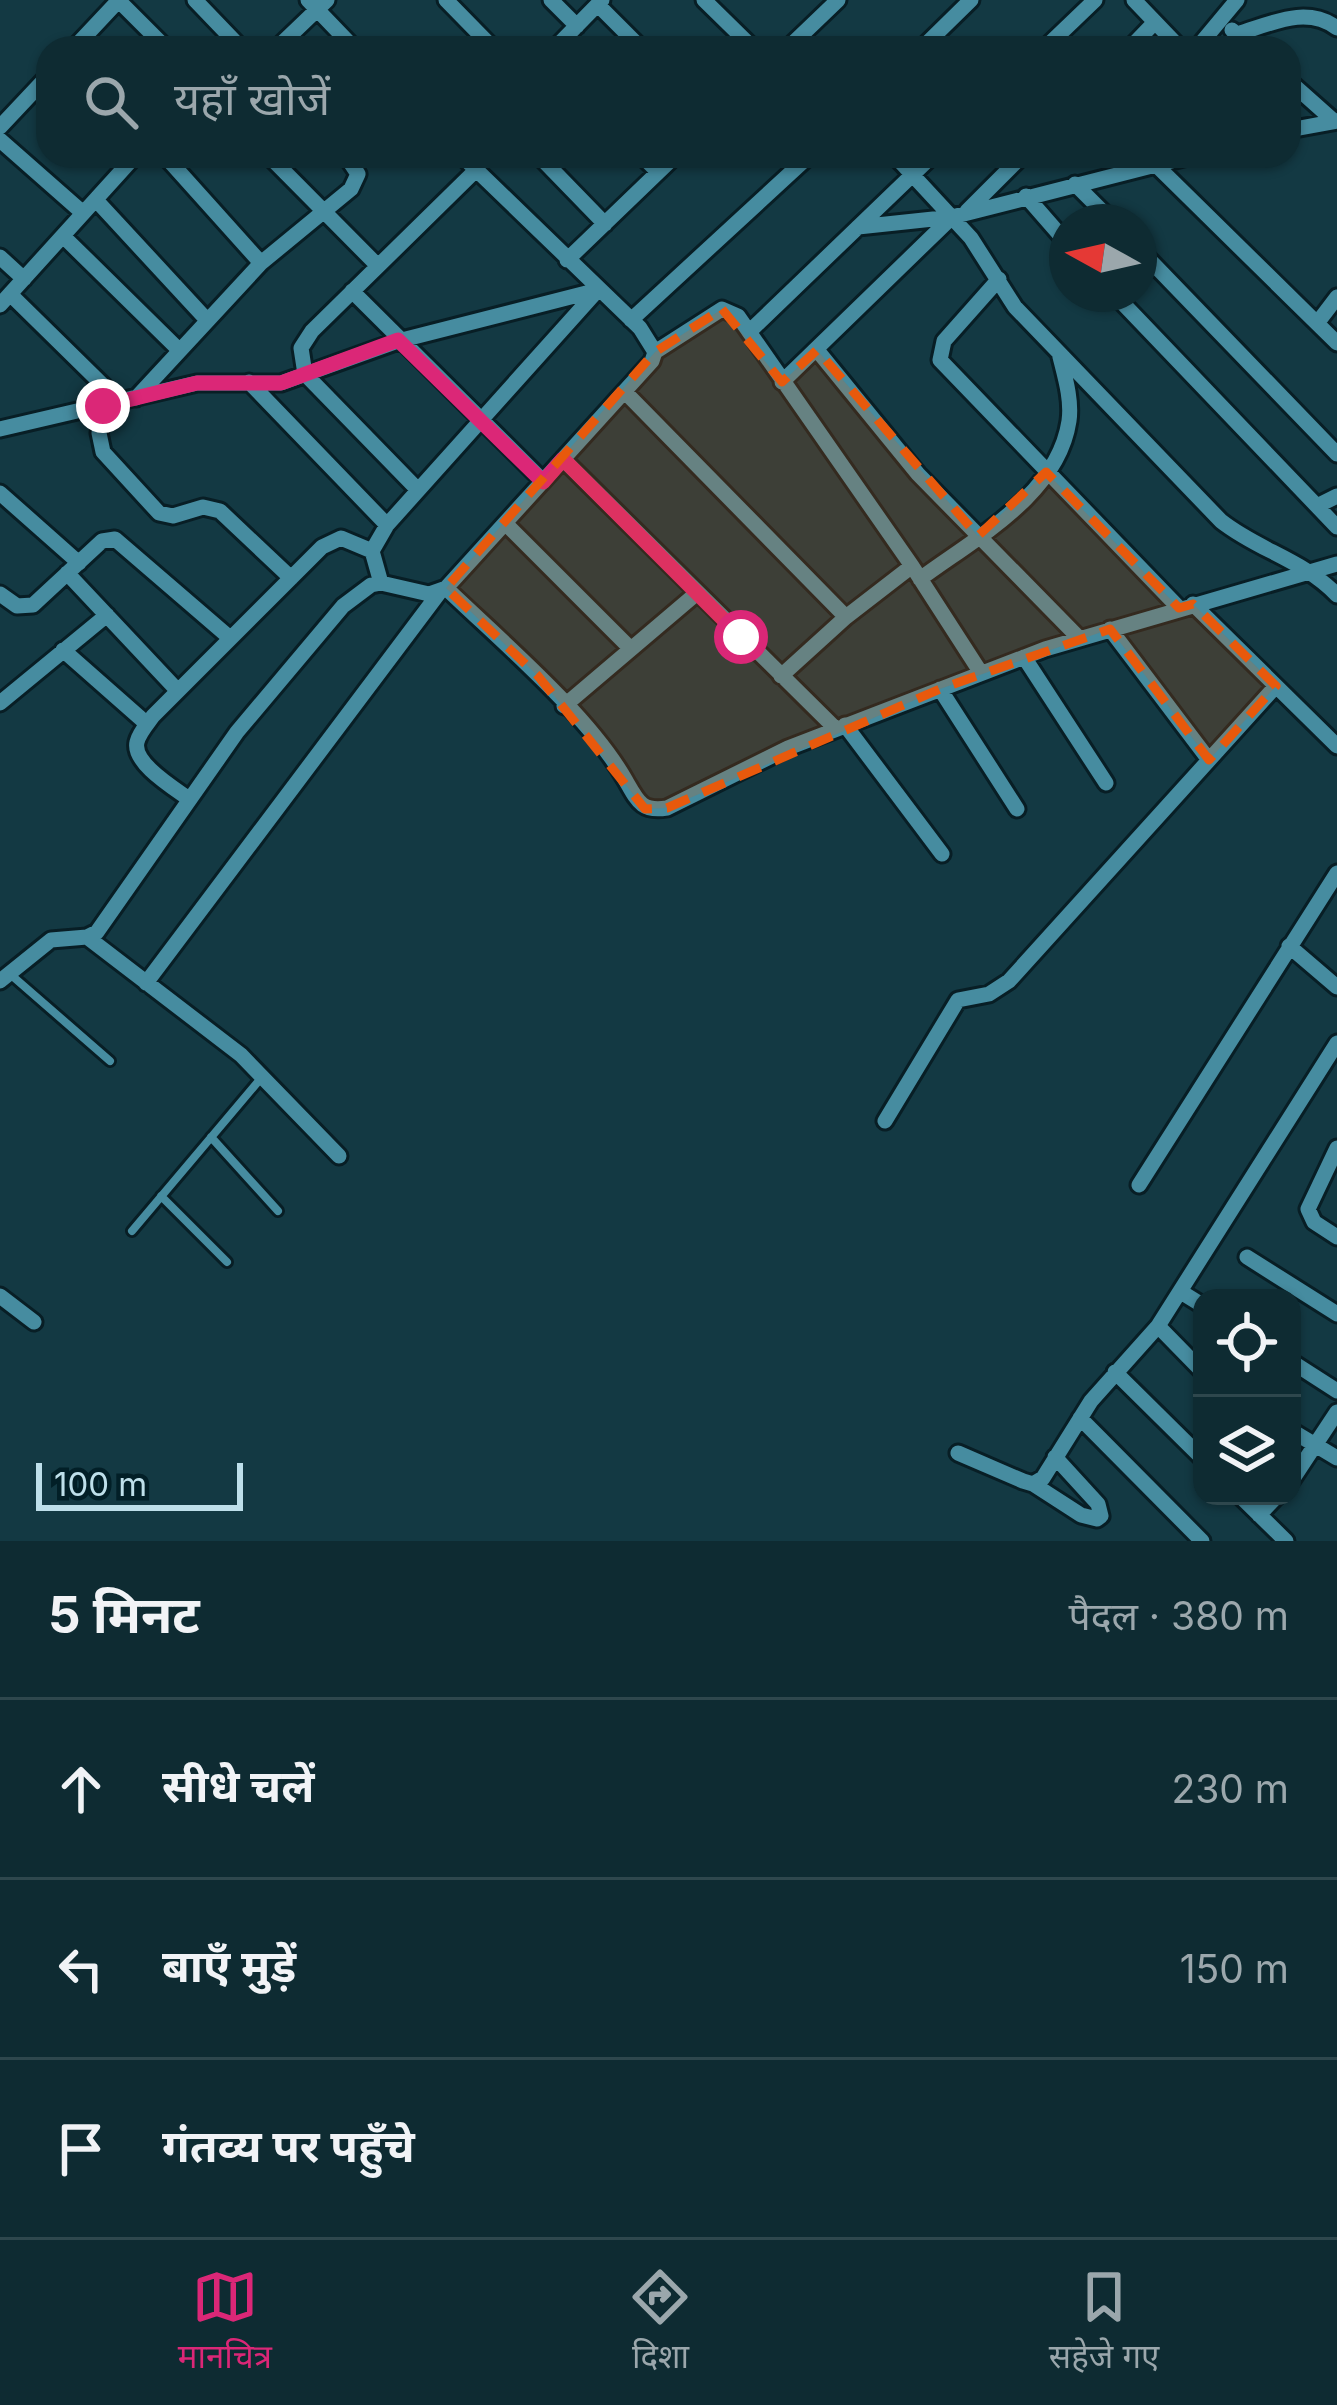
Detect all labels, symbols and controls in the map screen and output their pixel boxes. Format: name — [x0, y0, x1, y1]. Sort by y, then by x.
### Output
search box — [36, 36, 1301, 168]
icon: search — [78, 69, 144, 135]
text: यहाँ खोजें — [174, 71, 330, 126]
north arrow — [1049, 204, 1157, 312]
route end — [76, 379, 130, 433]
route start — [714, 610, 768, 664]
map controls — [1193, 1289, 1301, 1505]
button: locate — [1193, 1289, 1301, 1397]
button: layers — [1193, 1397, 1301, 1505]
scale bar — [36, 1457, 243, 1510]
text: 100 m — [54, 1464, 147, 1504]
text: 5 मिनट — [48, 1584, 200, 1645]
text: पैदल · 380 m — [1069, 1592, 1289, 1639]
icon: ahead — [48, 1756, 114, 1822]
text: सीधे चलें — [162, 1758, 315, 1813]
text: 230 m — [1171, 1765, 1289, 1812]
icon: left — [48, 1936, 114, 2002]
text: बाएँ मुड़ें — [162, 1938, 296, 1993]
text: 150 m — [1180, 1945, 1289, 1992]
icon: arrive — [48, 2116, 114, 2182]
text: गंतव्य पर पहुँचे — [162, 2118, 415, 2173]
tab: मानचित्र — [178, 2264, 272, 2381]
tab: दिशा — [627, 2264, 693, 2381]
tab: सहेजे गए — [1049, 2264, 1159, 2381]

